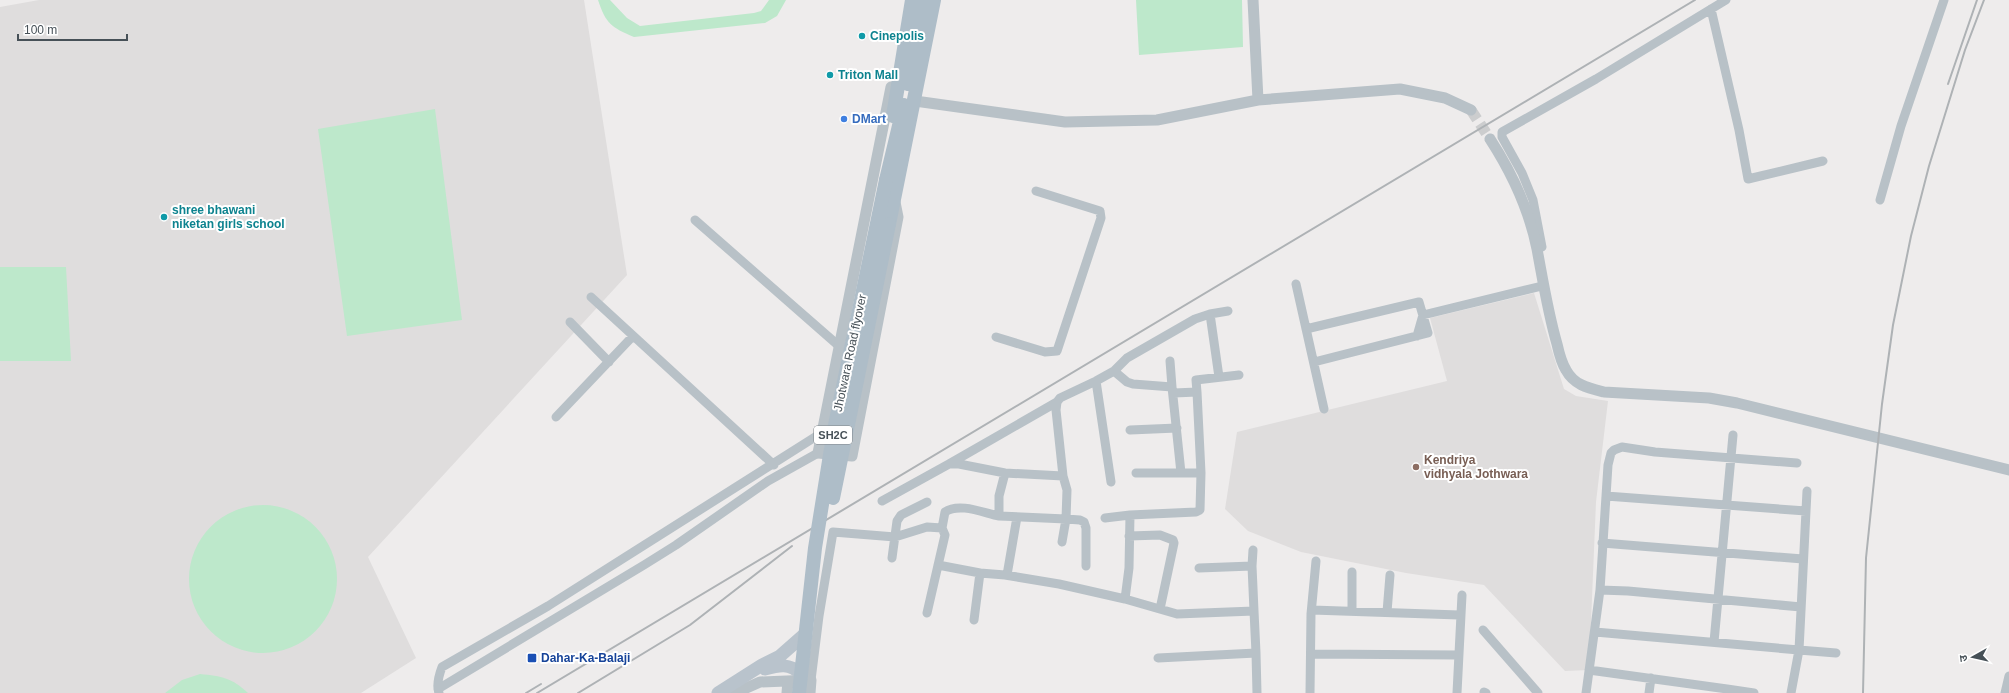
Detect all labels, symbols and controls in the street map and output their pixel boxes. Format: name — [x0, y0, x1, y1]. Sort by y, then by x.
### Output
scale bar — [18, 16, 127, 42]
text: 100 m — [24, 23, 57, 37]
place label: Cinepolis — [870, 29, 924, 43]
marker: Cinepolis — [857, 31, 867, 41]
place label: Triton Mall — [838, 68, 898, 82]
marker: Triton Mall — [825, 70, 835, 80]
place label: DMart — [852, 112, 886, 126]
marker: DMart — [839, 114, 849, 124]
place label: shree bhawani niketan girls school — [172, 203, 285, 231]
marker: shree bhawani niketan girls school — [159, 212, 169, 222]
street label: Jhotwara Road flyover — [831, 293, 869, 413]
road number: SH2C — [814, 426, 852, 444]
place label: Kendriya vidhyala Jothwara — [1424, 453, 1528, 481]
marker: Kendriya vidhyala Jothwara — [1411, 462, 1421, 472]
north arrow — [1953, 637, 1993, 677]
place label: Dahar-Ka-Balaji — [541, 651, 630, 665]
marker: Dahar-Ka-Balaji — [526, 652, 538, 664]
text: उ — [1957, 654, 1969, 662]

